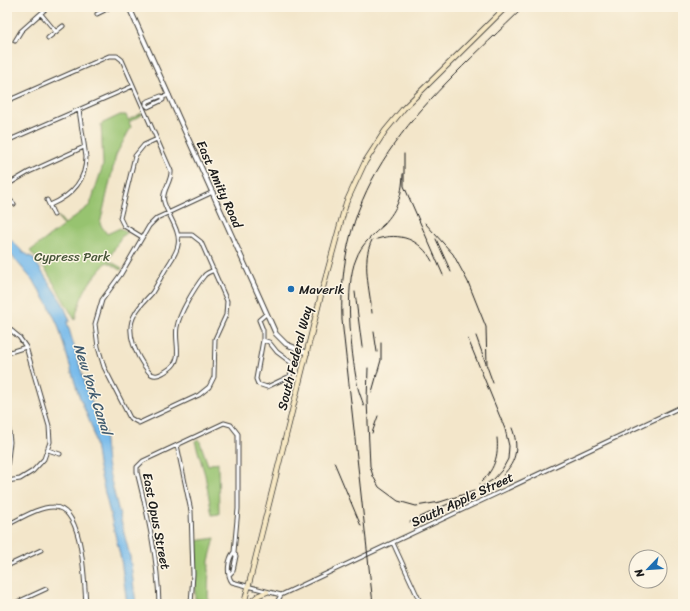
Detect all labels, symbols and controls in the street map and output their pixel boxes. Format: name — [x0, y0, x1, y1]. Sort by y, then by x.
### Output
street label: East Amity Road — [190, 136, 250, 233]
park label: Cypress Park — [34, 245, 110, 268]
place label: Maverik — [299, 278, 345, 301]
marker: Maverik — [286, 284, 296, 294]
street label: South Federal Way — [270, 303, 319, 413]
water label: New York Canal — [66, 340, 120, 441]
street label: South Apple Street — [407, 465, 518, 533]
street label: East Opus Street — [136, 471, 177, 572]
north arrow — [628, 549, 668, 589]
text: N — [629, 565, 650, 581]

